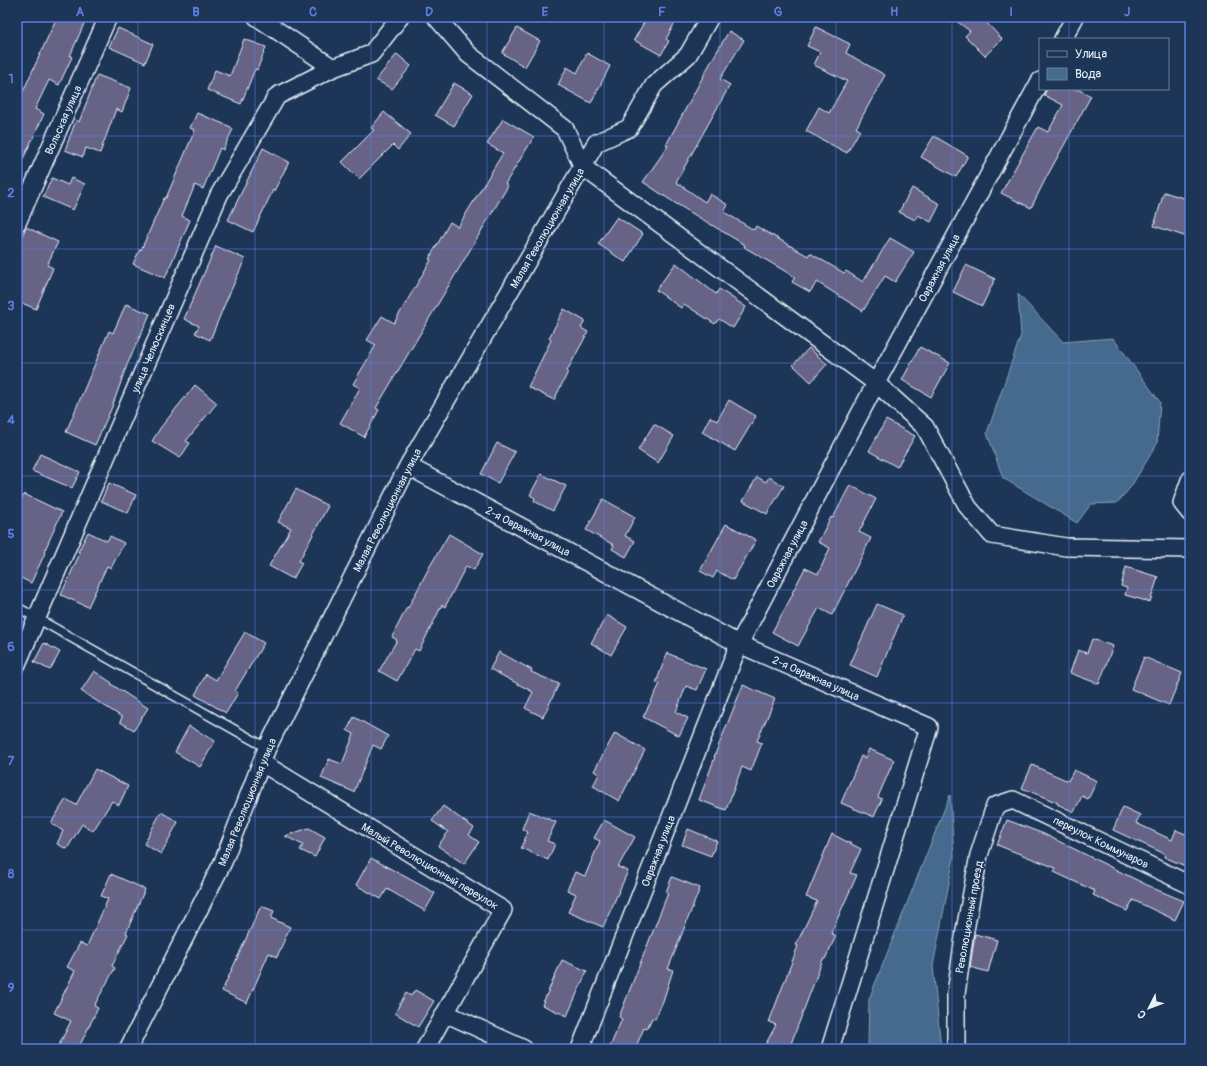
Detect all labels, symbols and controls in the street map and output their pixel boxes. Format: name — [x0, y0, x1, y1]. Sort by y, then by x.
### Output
text: A — [76, 4, 85, 20]
text: B — [192, 4, 200, 20]
text: C — [309, 4, 317, 20]
text: D — [425, 4, 433, 20]
text: E — [542, 4, 549, 20]
text: F — [658, 4, 666, 20]
text: G — [774, 4, 783, 20]
text: H — [890, 4, 898, 20]
text: I — [1009, 4, 1013, 20]
text: J — [1124, 4, 1130, 20]
legend — [1039, 38, 1169, 90]
text: Улица — [1075, 47, 1107, 62]
text: Вода — [1075, 67, 1101, 82]
text: 1 — [8, 71, 14, 87]
street label: Вольская улица — [42, 84, 85, 157]
street label: Малая Революционная улица — [508, 166, 587, 291]
text: 2 — [7, 185, 15, 201]
street label: Овражная улица — [916, 232, 963, 305]
text: 3 — [7, 298, 15, 314]
street label: улица Челюскинцев — [128, 302, 178, 396]
text: 4 — [7, 412, 15, 428]
street label: Малая Революционная улица — [351, 446, 424, 574]
street label: 2-я Овражная улица — [483, 504, 572, 559]
street label: Овражная улица — [764, 518, 811, 591]
text: 5 — [7, 526, 15, 542]
text: 6 — [7, 639, 15, 655]
street label: 2-я Овражная улица — [770, 653, 861, 703]
street label: Малая Революционная улица — [216, 736, 279, 868]
text: 7 — [8, 753, 15, 769]
street label: Овражная улица — [639, 814, 678, 889]
street label: переулок Коммунаров — [1051, 814, 1151, 871]
street label: Малый Революционный переулок — [359, 820, 501, 913]
street label: Революционный проезд — [953, 859, 986, 974]
text: 8 — [8, 866, 15, 882]
text: 9 — [8, 980, 15, 996]
north arrow — [1129, 988, 1169, 1028]
text: С — [1135, 1007, 1149, 1021]

